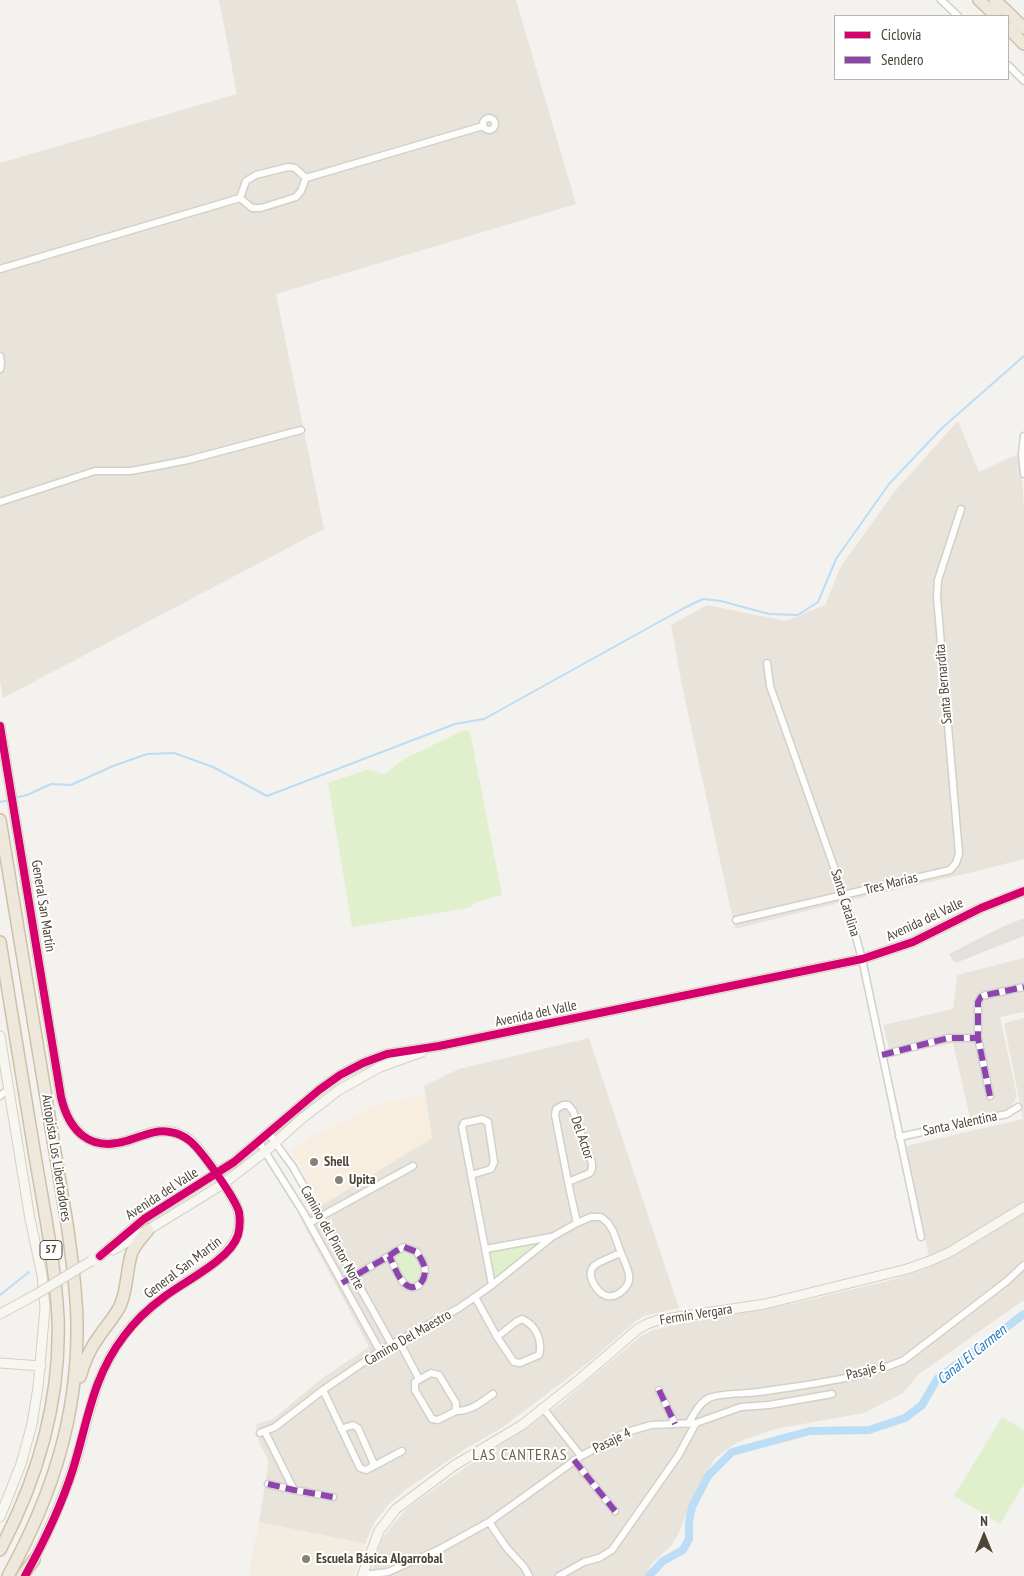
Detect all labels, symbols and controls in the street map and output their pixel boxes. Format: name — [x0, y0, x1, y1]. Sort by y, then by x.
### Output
legend — [834, 15, 1009, 80]
text: Ciclovía — [881, 25, 921, 44]
text: Sendero — [881, 50, 923, 69]
street label: Santa Bernardita — [932, 643, 956, 725]
street label: General San Martín — [27, 859, 59, 953]
street label: Santa Catalina — [827, 867, 863, 939]
street label: Tres Marías — [863, 869, 919, 899]
street label: Avenida del Valle — [884, 895, 966, 945]
street label: Avenida del Valle — [494, 997, 578, 1031]
street label: Autopista Los Libertadores — [38, 1093, 74, 1223]
street label: Santa Valentina — [921, 1108, 999, 1140]
street label: Del Actor — [567, 1114, 597, 1162]
place label: Shell — [324, 1154, 349, 1170]
marker: Shell — [308, 1156, 320, 1168]
street label: Avenida del Valle — [123, 1164, 201, 1224]
place label: Upita — [349, 1172, 375, 1188]
marker: Upita — [333, 1174, 345, 1186]
street label: Camino del Pintor Norte — [296, 1183, 368, 1293]
street label: General San Martín — [141, 1233, 225, 1303]
road number: 57 — [40, 1240, 62, 1260]
street label: Fermín Vergara — [659, 1301, 733, 1329]
street label: Camino Del Maestro — [362, 1306, 454, 1370]
water label: Canal El Carmen — [934, 1321, 1010, 1389]
street label: Pasaje 6 — [845, 1358, 887, 1384]
street label: Pasaje 4 — [590, 1425, 634, 1457]
district label: LAS CANTERAS — [471, 1445, 569, 1465]
north arrow — [959, 1511, 1009, 1561]
text: N — [980, 1512, 988, 1530]
place label: Escuela Básica Algarrobal — [316, 1551, 443, 1567]
marker: Escuela Básica Algarrobal — [300, 1553, 312, 1565]

